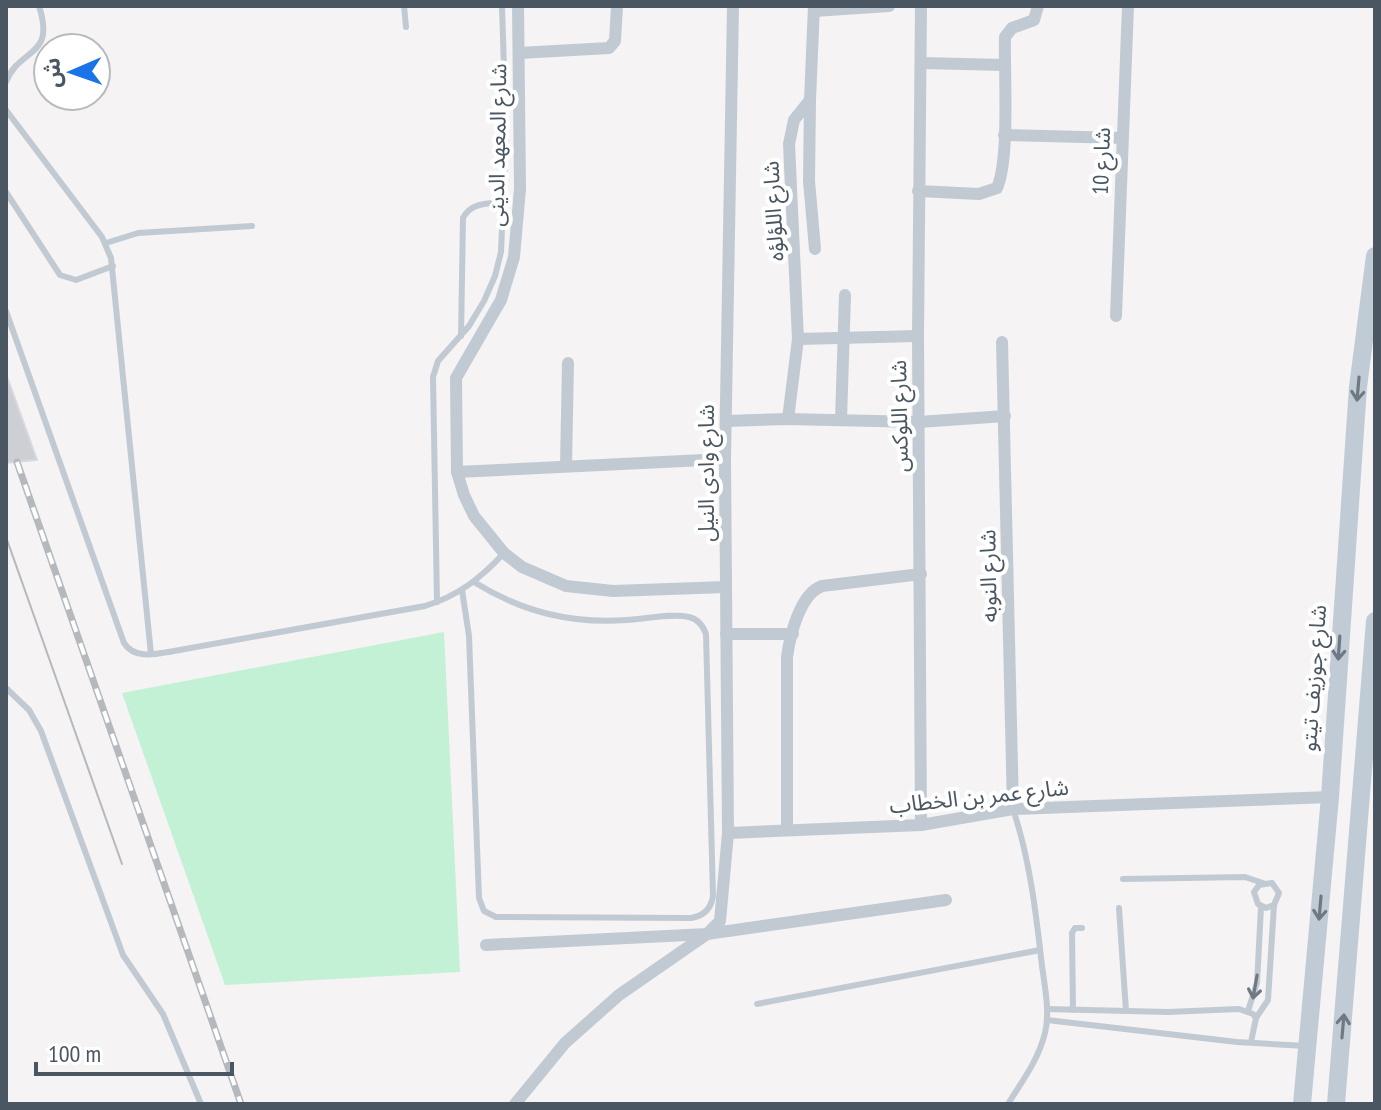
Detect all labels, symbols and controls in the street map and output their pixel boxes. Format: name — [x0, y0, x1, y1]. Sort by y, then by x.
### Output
north arrow — [32, 32, 112, 112]
text: ش — [37, 57, 67, 88]
street label: شارع المعهد الدينى — [482, 63, 515, 227]
street label: شارع 10 — [1086, 127, 1119, 195]
street label: شارع اللؤلؤه — [756, 160, 793, 262]
street label: شارع اللوكس — [884, 359, 917, 472]
one-way arrow — [1350, 375, 1365, 402]
street label: شارع وادى النيل — [692, 404, 723, 542]
street label: شارع النوبه — [973, 529, 1006, 623]
street label: شارع جوزيف تيتو — [1294, 604, 1335, 753]
one-way arrow — [1331, 634, 1346, 661]
street label: شارع عمر بن الخطاب — [888, 773, 1070, 822]
one-way arrow — [1312, 894, 1327, 921]
one-way arrow — [1246, 974, 1261, 1000]
one-way arrow — [1336, 1013, 1351, 1040]
scale bar — [36, 1026, 232, 1076]
text: 100 m — [48, 1038, 101, 1069]

